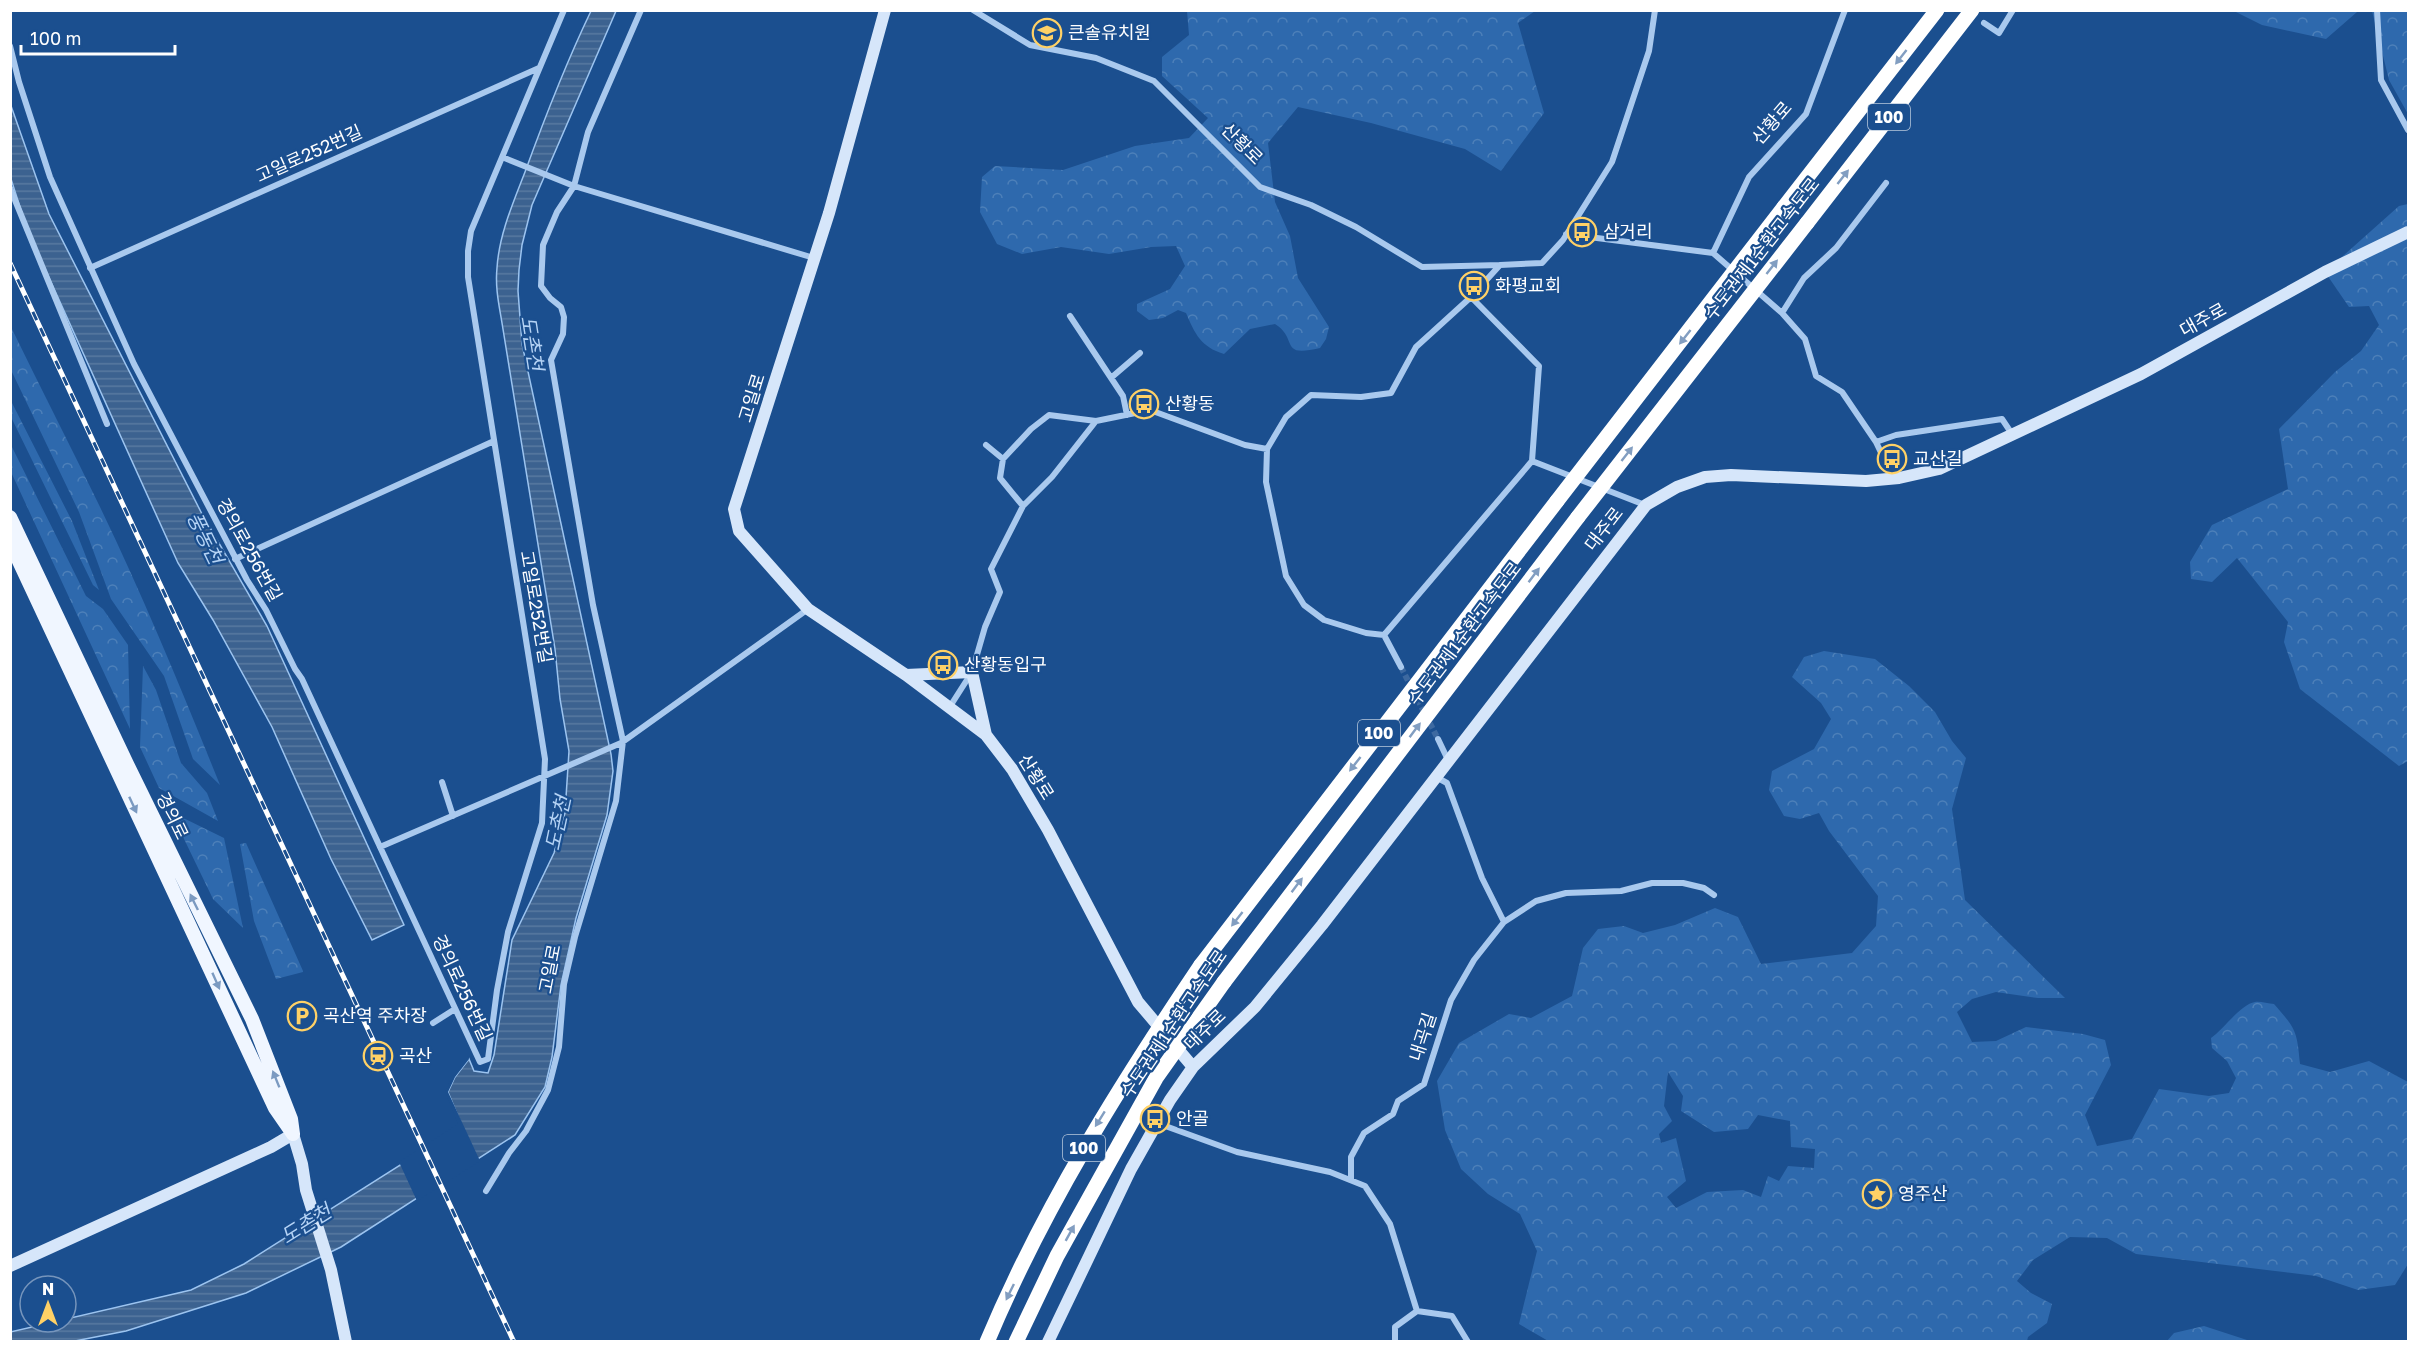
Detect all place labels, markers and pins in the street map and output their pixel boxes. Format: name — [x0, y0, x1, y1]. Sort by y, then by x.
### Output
school or university icon: 큰솔유치원 — [1031, 17, 1063, 49]
place label: 큰솔유치원 — [1068, 21, 1151, 43]
bus stop icon: 삼거리 — [1566, 216, 1598, 248]
place label: 삼거리 — [1603, 220, 1653, 242]
bus stop icon: 화평교회 — [1458, 270, 1490, 302]
place label: 화평교회 — [1495, 274, 1561, 296]
bus stop icon: 산황동 — [1128, 388, 1160, 420]
place label: 산황동 — [1165, 392, 1215, 414]
bus stop icon: 교산길 — [1876, 443, 1908, 475]
place label: 교산길 — [1913, 447, 1963, 469]
bus stop icon: 산황동입구 — [927, 649, 959, 681]
place label: 산황동입구 — [964, 653, 1047, 675]
parking icon: 곡산역 주차장 — [286, 1000, 318, 1032]
place label: 곡산역 주차장 — [323, 1004, 427, 1026]
station icon: 곡산 — [362, 1040, 394, 1072]
place label: 곡산 — [399, 1044, 432, 1066]
bus stop icon: 안골 — [1139, 1103, 1171, 1135]
place label: 안골 — [1176, 1107, 1209, 1129]
place icon: 영주산 — [1861, 1178, 1893, 1210]
place label: 영주산 — [1898, 1182, 1948, 1204]

